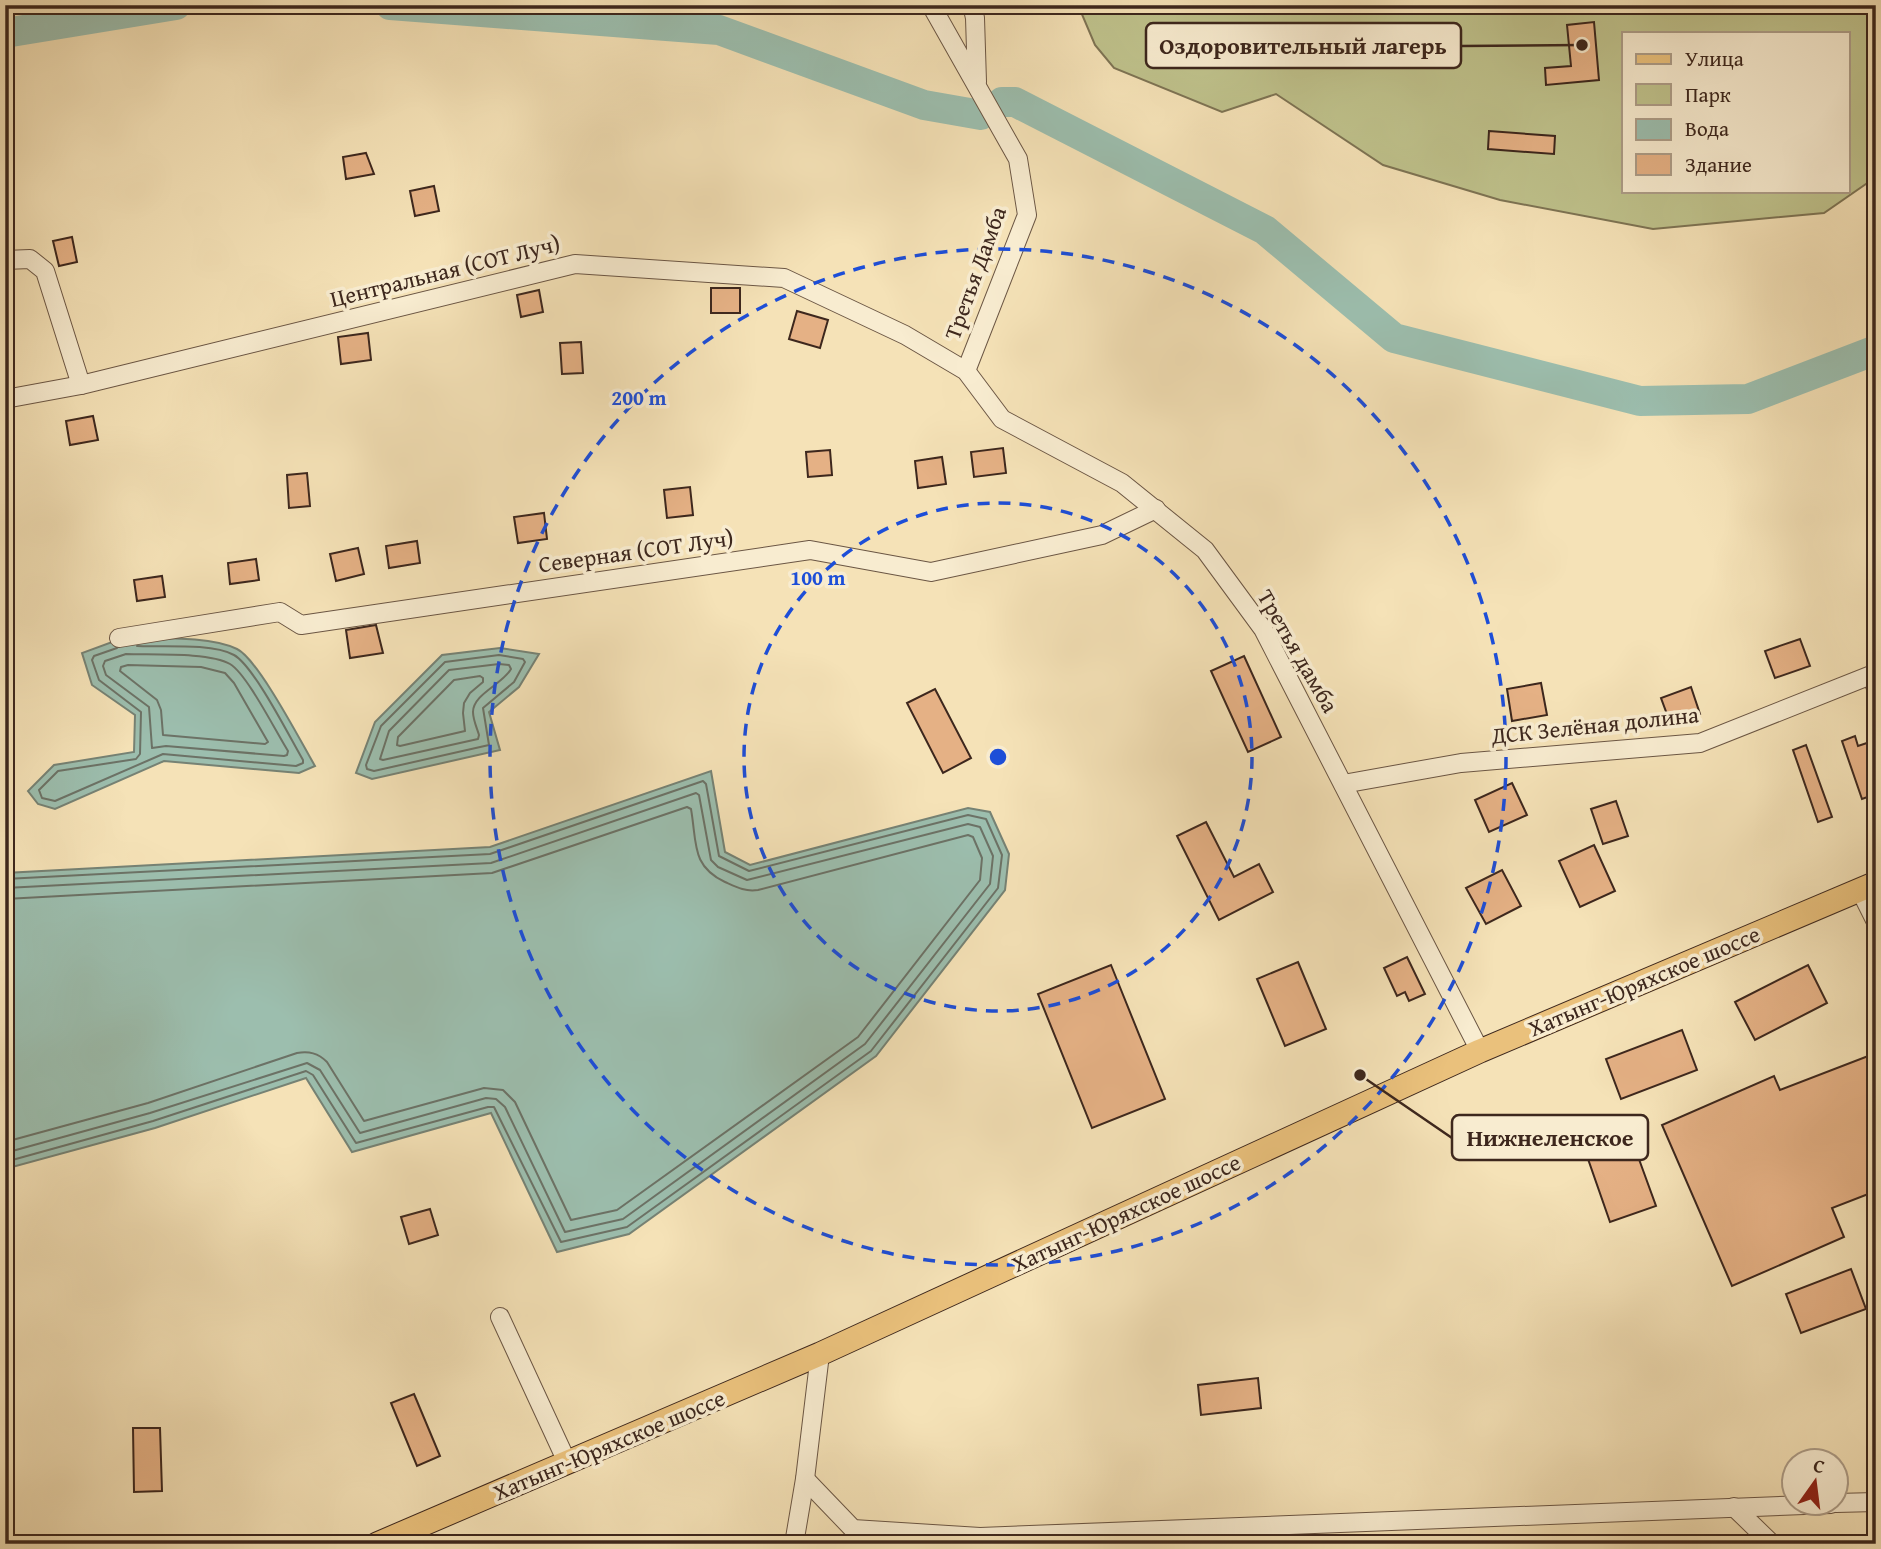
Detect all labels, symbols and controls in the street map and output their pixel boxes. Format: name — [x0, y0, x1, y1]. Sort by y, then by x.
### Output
callout: Оздоровительный лагерь — [1146, 23, 1461, 68]
text: Оздоровительный лагерь — [1159, 28, 1447, 63]
legend — [1622, 32, 1850, 192]
text: Улица — [1685, 43, 1744, 74]
text: Парк — [1685, 79, 1731, 110]
text: Вода — [1685, 113, 1729, 144]
text: Здание — [1685, 149, 1752, 180]
street label: Третья Дамба — [935, 202, 1014, 344]
street label: Центральная (СОТ Луч) — [326, 226, 563, 315]
text: 200 m — [611, 382, 667, 413]
street label: Северная (СОТ Луч) — [536, 520, 736, 581]
text: 100 m — [790, 562, 846, 593]
street label: Третья дамба — [1250, 583, 1347, 719]
street label: ДСК Зелёная долина — [1489, 697, 1700, 752]
centre of rings — [986, 745, 1010, 769]
street label: Хатынг-Юряхское шоссе — [1523, 917, 1765, 1044]
callout: Нижнеленское — [1452, 1115, 1648, 1160]
text: Нижнеленское — [1466, 1120, 1634, 1155]
street label: Хатынг-Юряхское шоссе — [1006, 1145, 1246, 1280]
street label: Хатынг-Юряхское шоссе — [488, 1381, 730, 1508]
north arrow — [1780, 1448, 1850, 1518]
text: С — [1811, 1451, 1828, 1480]

